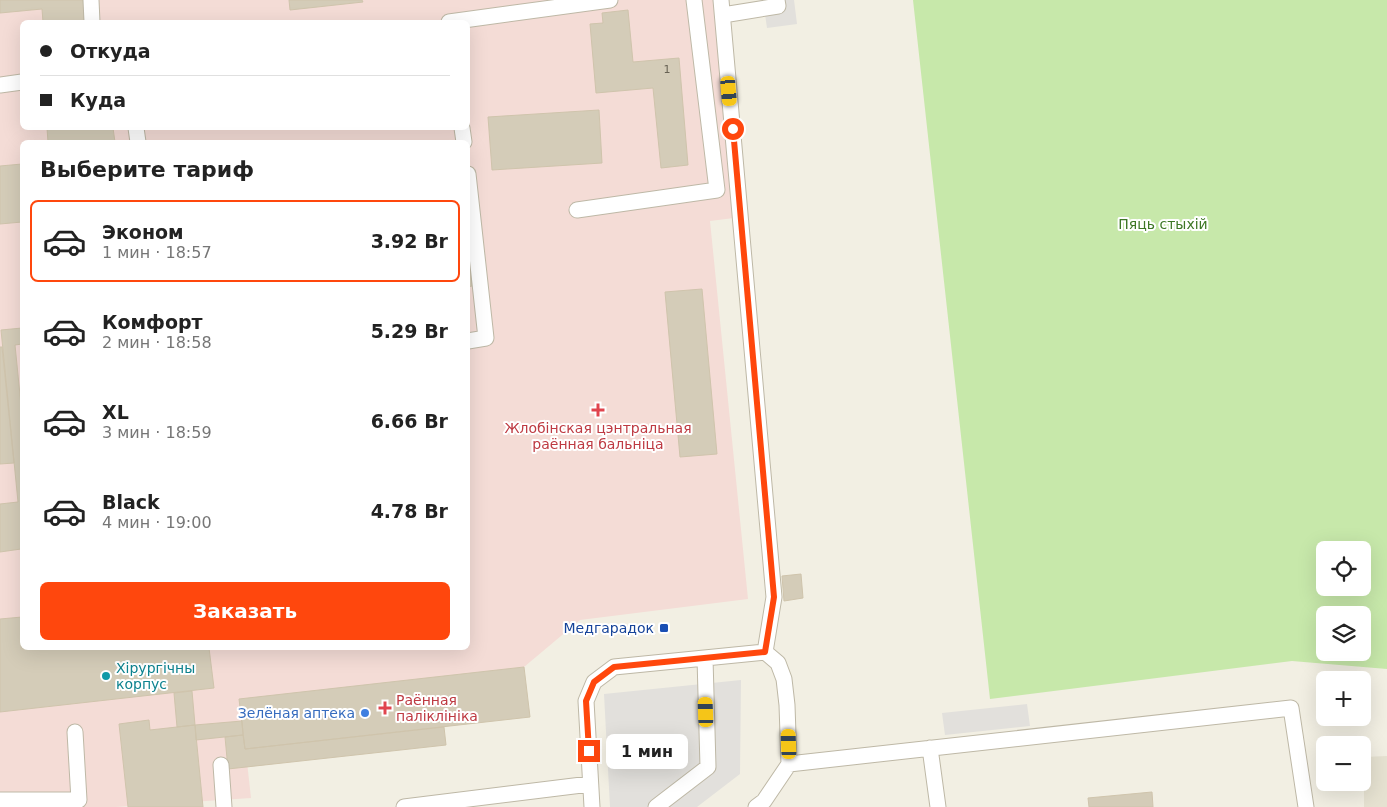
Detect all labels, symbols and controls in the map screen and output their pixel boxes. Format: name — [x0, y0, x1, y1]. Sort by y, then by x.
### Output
text: Откуда — [70, 40, 151, 62]
house number: 1 — [664, 63, 671, 76]
car — [720, 75, 737, 107]
text: Куда — [70, 89, 126, 111]
route start — [722, 118, 744, 140]
text: Выберите тариф — [40, 157, 254, 182]
park label: Пяць стыхій — [1118, 216, 1208, 232]
icon: car — [42, 219, 87, 264]
text: Эконом — [102, 221, 184, 243]
text: 3.92 Br — [371, 230, 448, 252]
text: 1 мин · 18:57 — [102, 243, 212, 262]
icon: car — [42, 309, 87, 354]
text: Комфорт — [102, 311, 203, 333]
text: 5.29 Br — [371, 320, 448, 342]
text: 2 мин · 18:58 — [102, 333, 212, 352]
icon: car — [42, 399, 87, 444]
text: XL — [102, 401, 129, 423]
marker: Жлобінская цэнтральная раённая бальніца — [591, 403, 605, 417]
text: 6.66 Br — [371, 410, 448, 432]
place label: Жлобінская цэнтральная раённая бальніца — [504, 420, 692, 452]
text: 3 мин · 18:59 — [102, 423, 212, 442]
icon: car — [42, 489, 87, 534]
text: Black — [102, 491, 160, 513]
text: 4.78 Br — [371, 500, 448, 522]
text: 4 мин · 19:00 — [102, 513, 212, 532]
map controls — [1316, 541, 1371, 791]
button: locate — [1316, 541, 1371, 596]
button: Заказать — [40, 582, 450, 640]
button: layers — [1316, 606, 1371, 661]
place label: Медгарадок — [564, 620, 654, 636]
marker: Медгарадок — [658, 622, 670, 634]
place label: Хірургічны корпус — [116, 660, 195, 692]
marker: Хірургічны корпус — [100, 670, 112, 682]
button: + — [1316, 671, 1371, 726]
place label: Раённая паліклініка — [396, 692, 478, 724]
car — [697, 697, 714, 727]
marker: Раённая паліклініка — [378, 701, 392, 715]
place label: Зелёная аптека — [238, 705, 355, 721]
marker: Зелёная аптека — [359, 707, 371, 719]
car — [780, 729, 797, 759]
callout: 1 мин — [606, 734, 689, 768]
button: − — [1316, 736, 1371, 791]
route end — [578, 740, 600, 762]
text: 1 мин — [621, 742, 673, 761]

